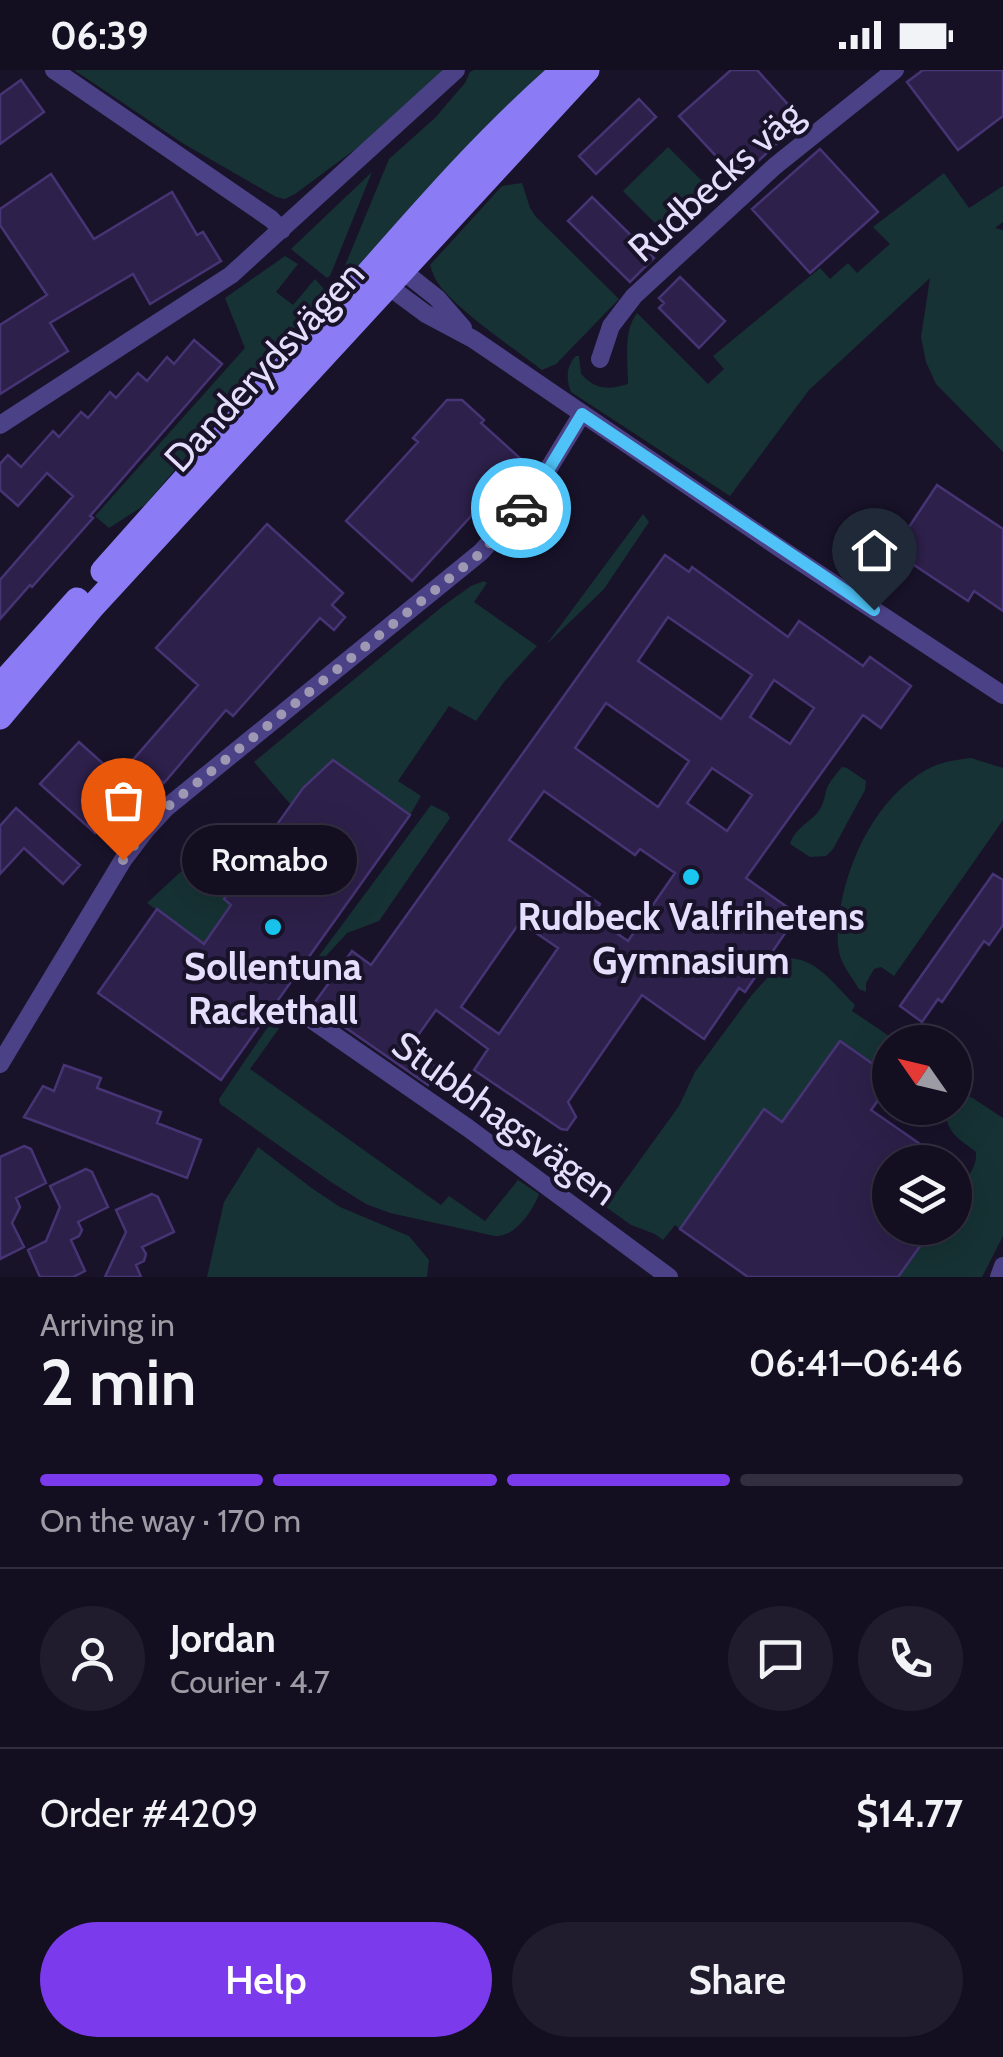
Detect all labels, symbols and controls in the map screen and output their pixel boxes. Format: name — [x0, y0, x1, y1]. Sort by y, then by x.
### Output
text: 06:39 — [50, 12, 148, 59]
street label: Rudbecks väg — [618, 90, 813, 271]
street label: Danderydsvägen — [154, 251, 374, 481]
courier — [471, 458, 571, 558]
icon: car — [494, 481, 549, 536]
pin — [832, 508, 917, 611]
icon: home — [847, 523, 902, 578]
pin — [81, 758, 166, 861]
icon: bag — [96, 773, 151, 828]
callout: Romabo — [183, 825, 358, 895]
text: Romabo — [211, 840, 328, 879]
marker: Rudbeck Valfrihetens Gymnasium — [680, 866, 702, 888]
place label: Rudbeck Valfrihetens Gymnasium — [517, 893, 865, 984]
marker: Sollentuna Rackethall — [262, 916, 284, 938]
place label: Sollentuna Rackethall — [184, 943, 362, 1034]
street label: Stubbhagsvägen — [383, 1021, 627, 1215]
north arrow — [872, 1025, 972, 1125]
map controls — [872, 1025, 972, 1245]
button: layers — [872, 1145, 972, 1245]
text: Arriving in — [40, 1305, 175, 1344]
text: 06:41–06:46 — [749, 1339, 963, 1386]
text: 2 min — [40, 1342, 197, 1421]
text: On the way · 170 m — [40, 1501, 301, 1540]
button: person — [40, 1606, 145, 1711]
button: chat — [728, 1606, 833, 1711]
button: phone — [858, 1606, 963, 1711]
text: Jordan — [170, 1615, 276, 1662]
text: Courier · 4.7 — [170, 1662, 330, 1701]
text: Order #4209 — [40, 1790, 258, 1837]
text: $14.77 — [856, 1790, 963, 1837]
button: Help — [40, 1922, 492, 2037]
button: Share — [512, 1922, 963, 2037]

